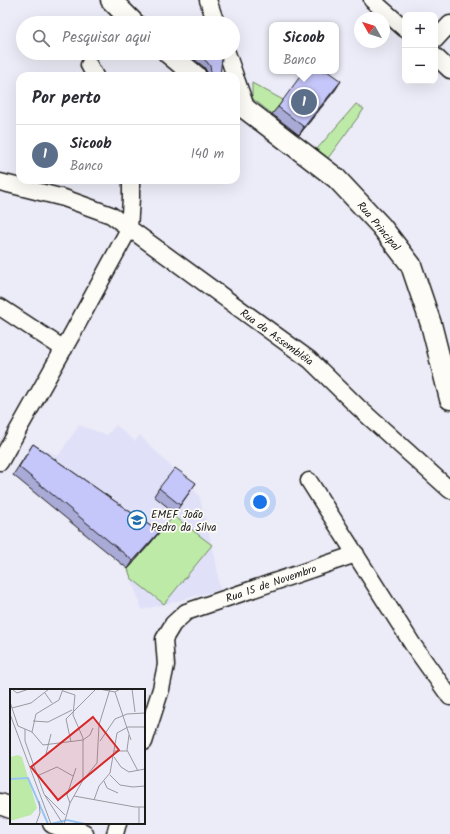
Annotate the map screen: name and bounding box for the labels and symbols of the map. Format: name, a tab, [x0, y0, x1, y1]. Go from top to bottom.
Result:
north arrow	[354, 12, 390, 48]
pin: 1	[291, 87, 317, 117]
street label: Rua Principal	[352, 198, 405, 256]
street label: Rua da Assembléia	[236, 305, 317, 371]
your location	[250, 492, 270, 512]
place label: EMEF João Pedro da Silva	[151, 506, 216, 537]
school or university icon: EMEF João Pedro da Silva	[126, 509, 148, 531]
street label: Rua 15 de Novembro	[223, 560, 319, 608]
inset map	[10, 689, 145, 824]

